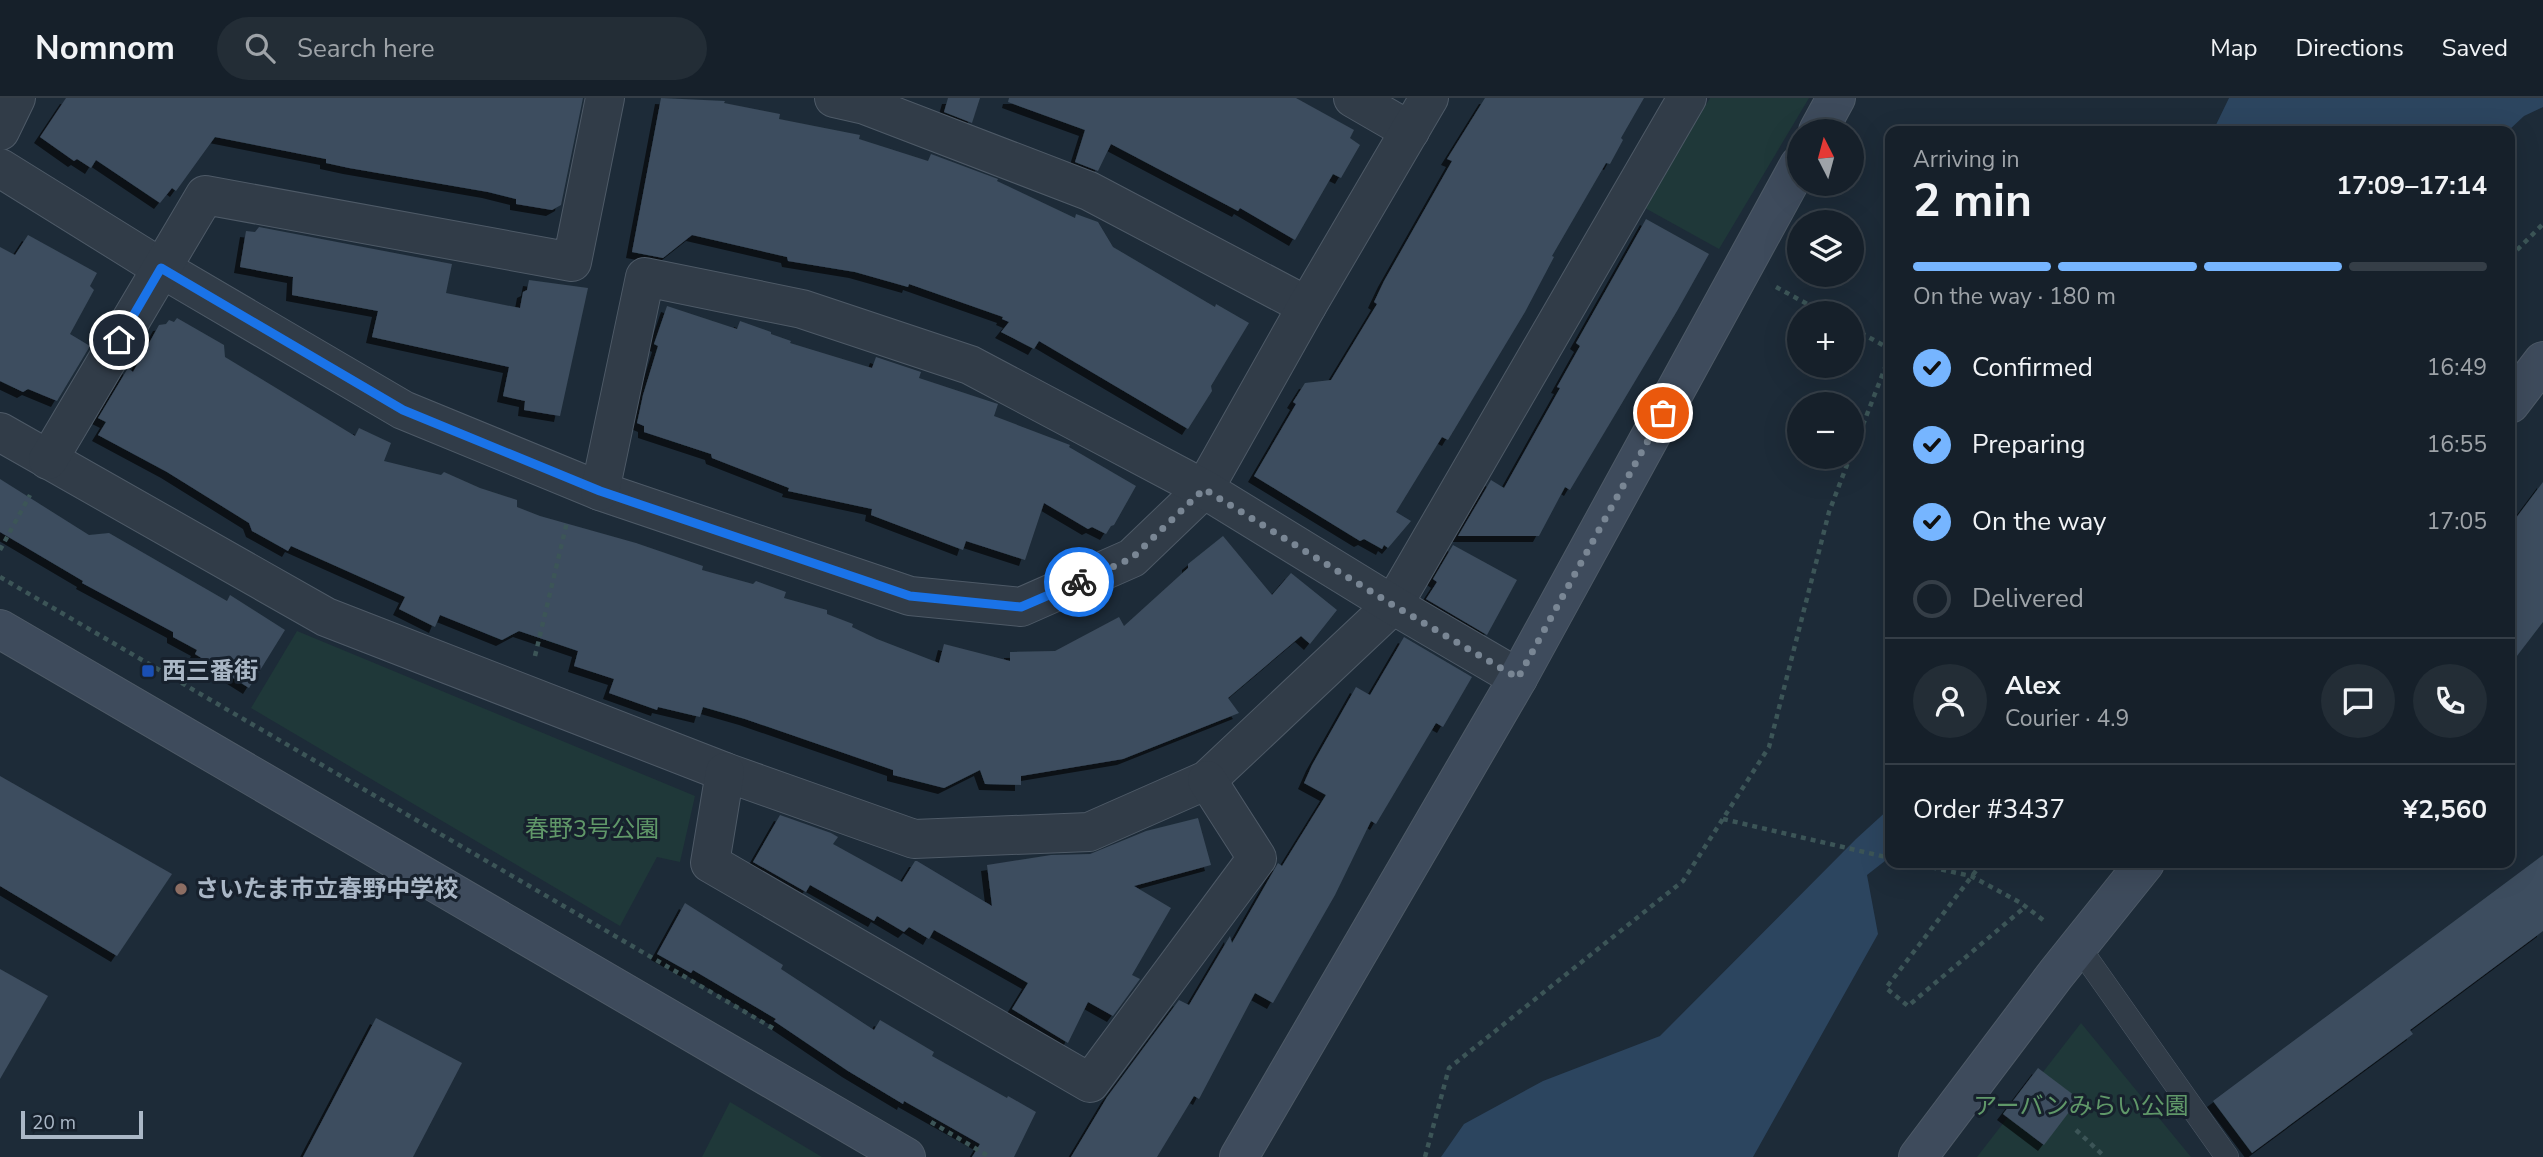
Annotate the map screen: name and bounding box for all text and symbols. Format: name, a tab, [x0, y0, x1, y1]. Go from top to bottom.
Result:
search box	[217, 17, 707, 80]
text: Nomnom	[35, 26, 175, 71]
icon: search	[241, 29, 279, 67]
text: Search here	[297, 31, 435, 66]
text: Map	[2210, 32, 2257, 64]
text: Directions	[2295, 32, 2404, 64]
text: Saved	[2442, 32, 2508, 64]
north arrow	[1787, 119, 1864, 196]
map controls	[1787, 119, 1864, 469]
text: Arriving in	[1913, 144, 2020, 175]
text: 17:09–17:14	[2336, 168, 2487, 203]
text: 2 min	[1913, 169, 2032, 232]
button: layers	[1787, 210, 1864, 287]
text: On the way · 180 m	[1913, 281, 2116, 312]
button: +	[1787, 301, 1864, 378]
pin	[89, 310, 149, 370]
icon: home	[100, 321, 138, 359]
icon: check	[1913, 349, 1951, 387]
text: Confirmed	[1972, 350, 2093, 385]
text: 16:49	[2427, 352, 2487, 383]
pin	[1633, 383, 1693, 443]
button: −	[1787, 392, 1864, 469]
icon: bag	[1644, 394, 1682, 432]
icon: check	[1913, 426, 1951, 464]
text: Preparing	[1972, 427, 2085, 462]
text: 16:55	[2427, 429, 2487, 460]
icon: check	[1913, 503, 1951, 541]
text: On the way	[1972, 504, 2106, 539]
text: 17:05	[2427, 506, 2487, 537]
courier	[1044, 547, 1114, 617]
icon: bike	[1060, 563, 1098, 601]
text: Delivered	[1972, 581, 2084, 616]
place label: 西三番街	[162, 655, 258, 687]
marker: 西三番街	[140, 663, 156, 679]
button: person	[1913, 664, 1987, 738]
button: chat	[2321, 664, 2395, 738]
button: phone	[2413, 664, 2487, 738]
text: Alex	[2005, 668, 2061, 703]
text: Courier · 4.9	[2005, 703, 2129, 734]
text: Order #3437	[1913, 792, 2065, 827]
text: ¥2,560	[2403, 792, 2487, 827]
park label: 春野3号公園	[525, 813, 659, 845]
place label: さいたま市立春野中学校	[195, 873, 458, 905]
marker: さいたま市立春野中学校	[173, 881, 189, 897]
park label: アーバンみらい公園	[1973, 1090, 2189, 1122]
scale bar	[21, 1108, 144, 1140]
text: 20 m	[32, 1110, 76, 1136]

